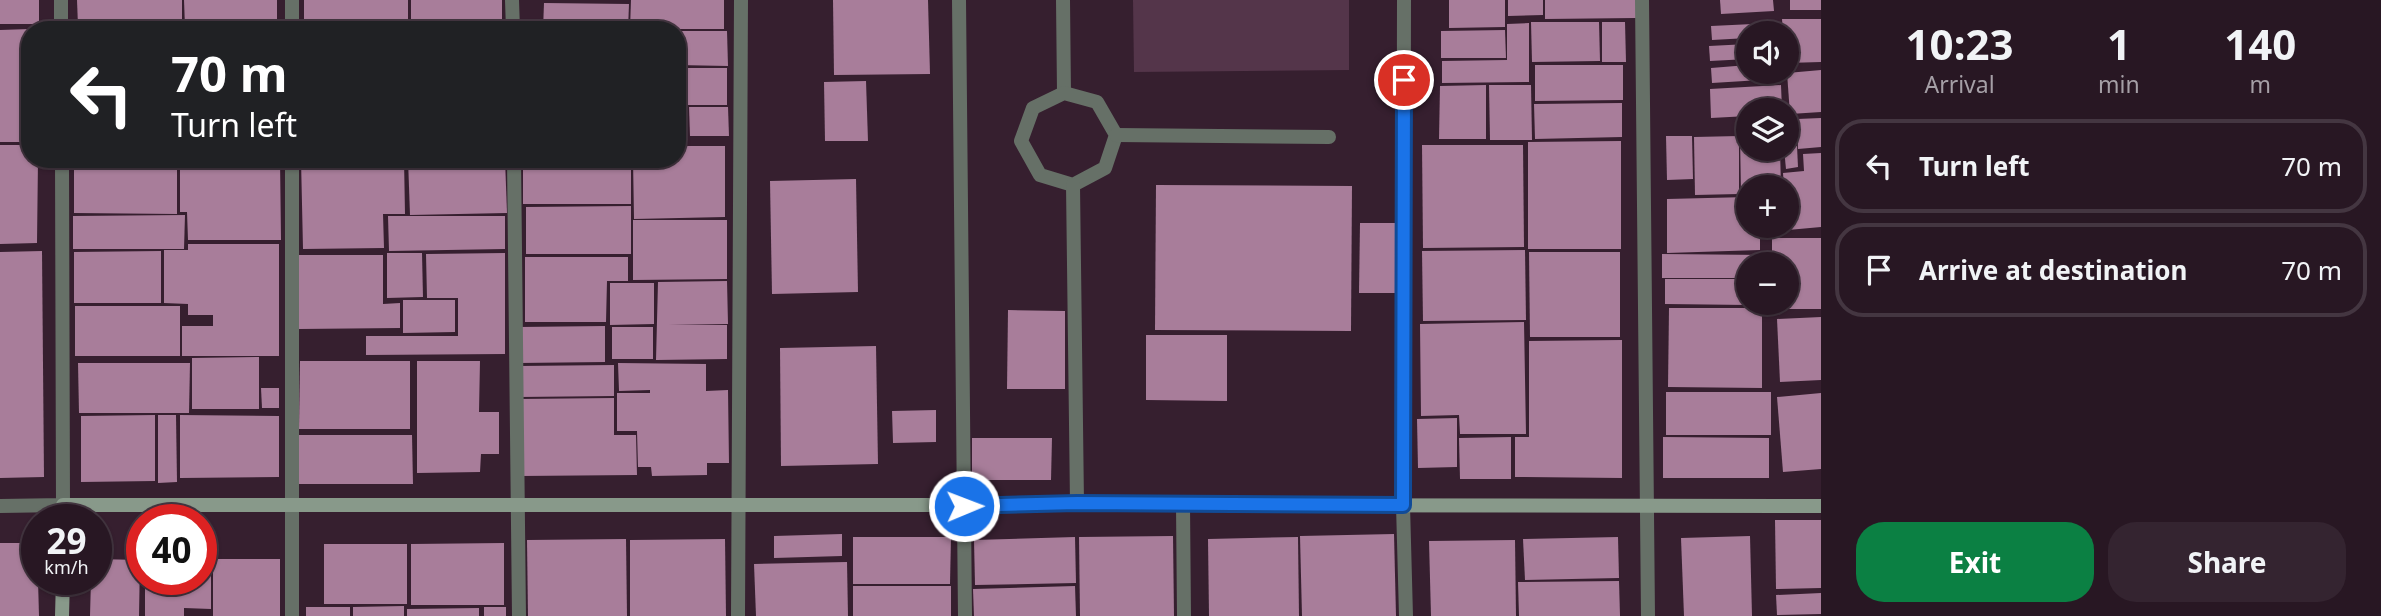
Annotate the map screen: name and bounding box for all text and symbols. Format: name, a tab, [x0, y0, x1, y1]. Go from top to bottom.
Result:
text: 10:23	[1906, 15, 2013, 72]
text: 1	[2107, 15, 2131, 72]
text: 140	[2224, 15, 2296, 72]
map controls	[1736, 21, 1799, 315]
button: sound	[1736, 21, 1799, 84]
text: 70 m	[171, 40, 288, 106]
icon: left	[56, 49, 147, 140]
pin	[1374, 50, 1434, 110]
icon: arrive	[1385, 61, 1423, 99]
text: Arrival	[1924, 68, 1995, 100]
text: min	[2098, 68, 2140, 100]
text: m	[2250, 68, 2271, 100]
button: layers	[1736, 98, 1799, 161]
text: Turn left	[171, 103, 297, 146]
icon: left	[1860, 147, 1898, 185]
text: Turn left	[1919, 148, 2030, 184]
text: 70 m	[2281, 148, 2342, 184]
button: +	[1736, 175, 1799, 238]
icon: arrive	[1860, 251, 1898, 289]
button: −	[1736, 252, 1799, 315]
text: Arrive at destination	[1919, 252, 2188, 288]
text: 70 m	[2281, 252, 2342, 288]
position arrow	[927, 469, 1001, 543]
speed limit sign: 40	[126, 504, 217, 595]
text: 29	[46, 517, 87, 564]
button: Exit	[1856, 522, 2094, 602]
button: Share	[2108, 522, 2346, 602]
text: km/h	[44, 555, 89, 579]

